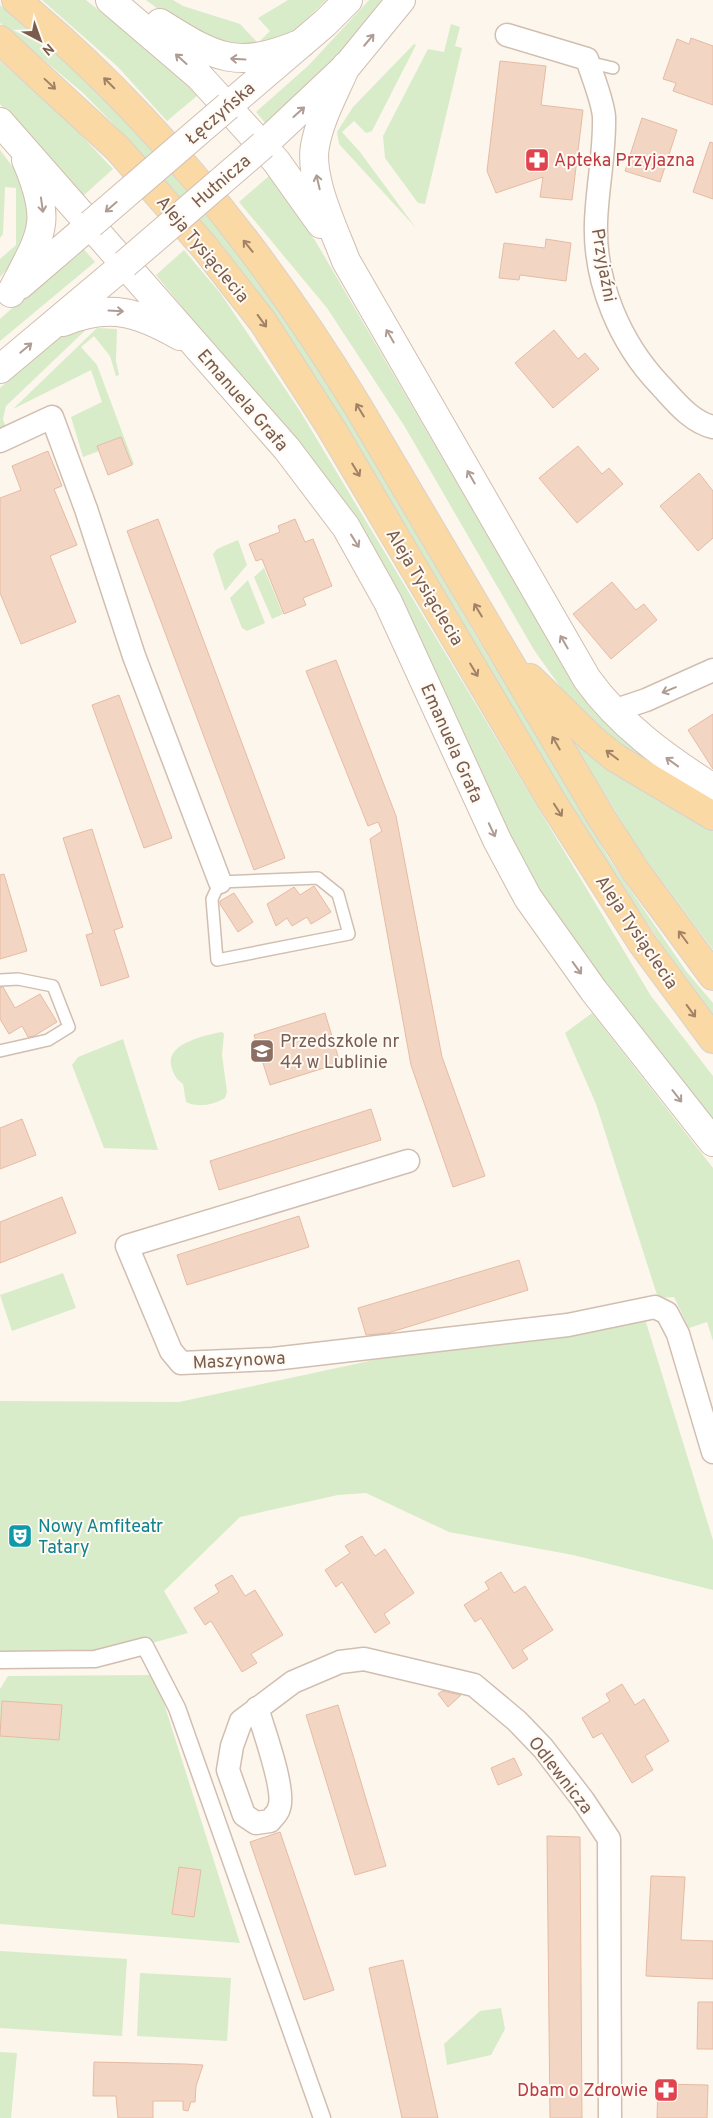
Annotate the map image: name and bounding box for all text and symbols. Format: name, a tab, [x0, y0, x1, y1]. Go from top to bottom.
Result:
north arrow	[15, 15, 65, 65]
one-way arrow	[363, 34, 374, 47]
text: N	[38, 39, 57, 58]
one-way arrow	[174, 53, 187, 65]
one-way arrow	[231, 54, 247, 63]
one-way arrow	[43, 78, 56, 90]
one-way arrow	[103, 78, 115, 90]
street label: Łęczyńska	[182, 78, 260, 151]
one-way arrow	[293, 106, 306, 118]
pharmacy icon: Apteka Przyjazna	[524, 147, 550, 173]
street label: Hutnicza	[188, 150, 256, 214]
place label: Apteka Przyjazna	[554, 150, 695, 173]
one-way arrow	[313, 174, 322, 190]
street label: Aleja Tysiąclecia	[150, 192, 253, 308]
one-way arrow	[37, 197, 47, 213]
one-way arrow	[105, 201, 118, 212]
street label: Przyjaźni	[585, 227, 620, 304]
one-way arrow	[243, 240, 254, 253]
one-way arrow	[107, 307, 123, 316]
one-way arrow	[256, 314, 267, 327]
one-way arrow	[384, 330, 394, 344]
one-way arrow	[19, 342, 32, 353]
street label: Emanuela Grafa	[191, 345, 293, 457]
one-way arrow	[354, 403, 364, 417]
one-way arrow	[352, 463, 362, 477]
one-way arrow	[465, 471, 475, 485]
street label: Aleja Tysiąclecia	[380, 525, 468, 651]
one-way arrow	[350, 533, 360, 547]
one-way arrow	[473, 603, 483, 617]
one-way arrow	[559, 636, 569, 650]
one-way arrow	[470, 663, 480, 677]
street label: Emanuela Grafa	[414, 681, 487, 807]
one-way arrow	[662, 686, 677, 696]
one-way arrow	[550, 736, 560, 750]
one-way arrow	[606, 749, 619, 760]
one-way arrow	[665, 757, 679, 767]
one-way arrow	[553, 803, 563, 817]
one-way arrow	[487, 822, 497, 837]
street label: Aleja Tysiąclecia	[589, 871, 682, 994]
one-way arrow	[678, 931, 689, 944]
one-way arrow	[572, 961, 582, 975]
one-way arrow	[686, 1004, 697, 1017]
place label: Przedszkole nr 44 w Lublinie	[280, 1031, 400, 1075]
school or university icon: Przedszkole nr 44 w Lublinie	[249, 1038, 275, 1064]
one-way arrow	[671, 1089, 682, 1102]
street label: Maszynowa	[192, 1348, 286, 1375]
place label: Nowy Amfiteatr Tatary	[38, 1516, 163, 1560]
theatre icon: Nowy Amfiteatr Tatary	[7, 1523, 33, 1549]
street label: Odlewnicza	[522, 1732, 597, 1819]
pharmacy icon: Dbam o Zdrowie	[653, 2077, 679, 2103]
place label: Dbam o Zdrowie	[517, 2080, 648, 2103]

